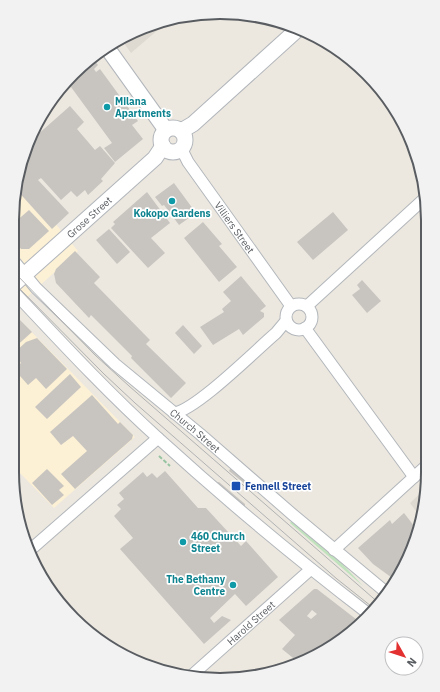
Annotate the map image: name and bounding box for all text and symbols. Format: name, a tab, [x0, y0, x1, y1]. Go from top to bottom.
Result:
place label: Milana Apartments	[115, 95, 171, 120]
marker: Milana Apartments	[102, 102, 112, 112]
street label: Grose Street	[64, 193, 115, 241]
marker: Kokopo Gardens	[167, 196, 177, 206]
street label: Villiers Street	[211, 199, 257, 256]
place label: Kokopo Gardens	[133, 207, 211, 220]
street label: Church Street	[167, 406, 223, 456]
marker: Fennell Street	[230, 480, 242, 492]
place label: Fennell Street	[245, 480, 311, 493]
place label: 460 Church Street	[191, 530, 245, 555]
marker: 460 Church Street	[178, 537, 188, 547]
place label: The Bethany Centre	[166, 573, 226, 598]
marker: The Bethany Centre	[228, 580, 238, 590]
street label: Harold Street	[224, 598, 278, 648]
north arrow	[384, 636, 424, 676]
text: N	[404, 655, 420, 670]

